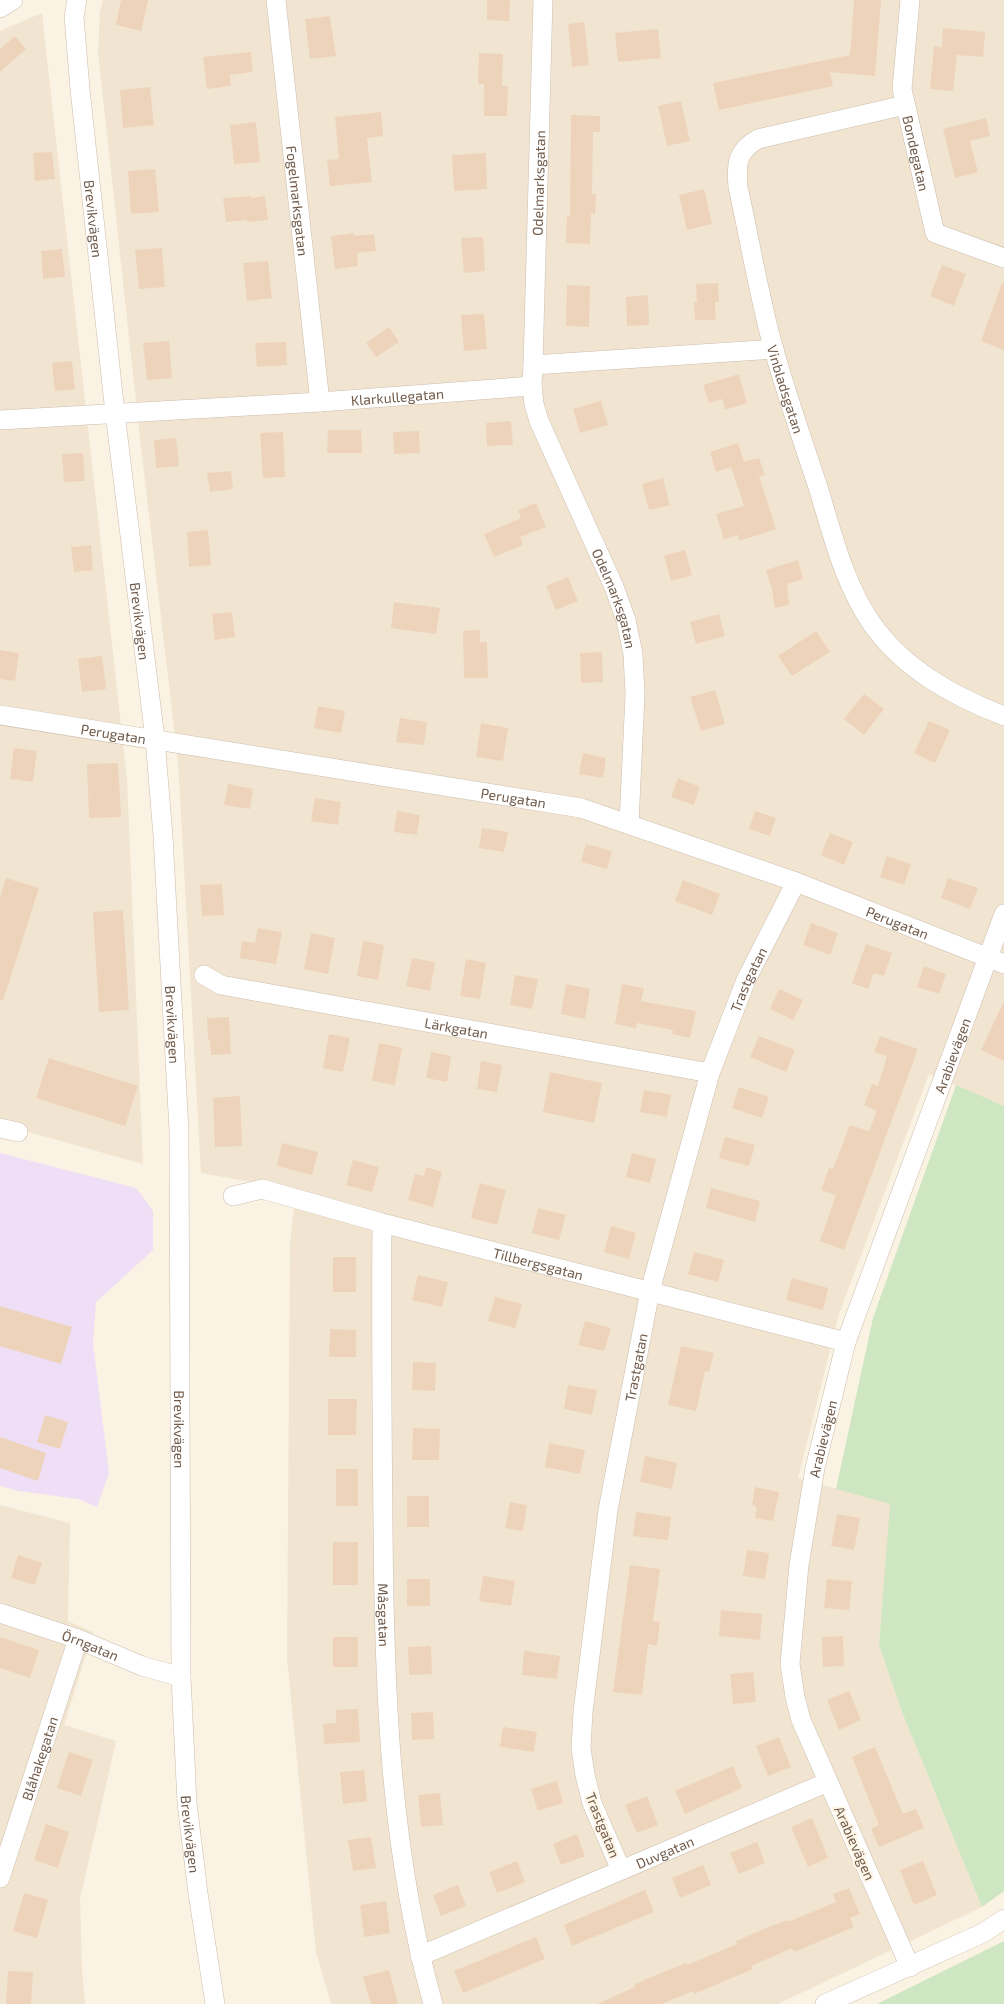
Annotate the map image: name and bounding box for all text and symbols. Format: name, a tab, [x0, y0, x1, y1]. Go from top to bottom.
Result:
street label: Bondegatan	[900, 114, 934, 192]
street label: Odelmarksgatan	[528, 130, 548, 236]
street label: Fogelmarksgatan	[283, 145, 312, 257]
street label: Brevikvägen	[81, 179, 107, 258]
street label: Vinbladsgatan	[764, 343, 808, 436]
street label: Klarkullegatan	[350, 384, 444, 408]
street label: Odelmarksgatan	[589, 545, 640, 650]
street label: Brevikvägen	[127, 581, 154, 661]
street label: Perugatan	[80, 720, 147, 747]
street label: Perugatan	[480, 784, 547, 811]
street label: Perugatan	[864, 902, 931, 942]
street label: Trastgatan	[726, 944, 770, 1014]
street label: Brevikvägen	[163, 985, 184, 1064]
street label: Lärkgatan	[423, 1013, 490, 1041]
street label: Arabievägen	[930, 1015, 973, 1096]
street label: Tillbergsgatan	[491, 1243, 585, 1283]
street label: Trastgatan	[620, 1332, 650, 1403]
street label: Brevikvägen	[171, 1390, 189, 1468]
street label: Arabievägen	[805, 1398, 840, 1479]
street label: Måsgatan	[375, 1583, 394, 1647]
street label: Örngatan	[60, 1626, 122, 1664]
street label: Blåhakegatan	[17, 1714, 61, 1802]
street label: Trastgatan	[582, 1790, 624, 1860]
street label: Brevikvägen	[178, 1795, 204, 1874]
street label: Arabievägen	[831, 1803, 879, 1883]
street label: Duvgatan	[633, 1832, 696, 1871]

